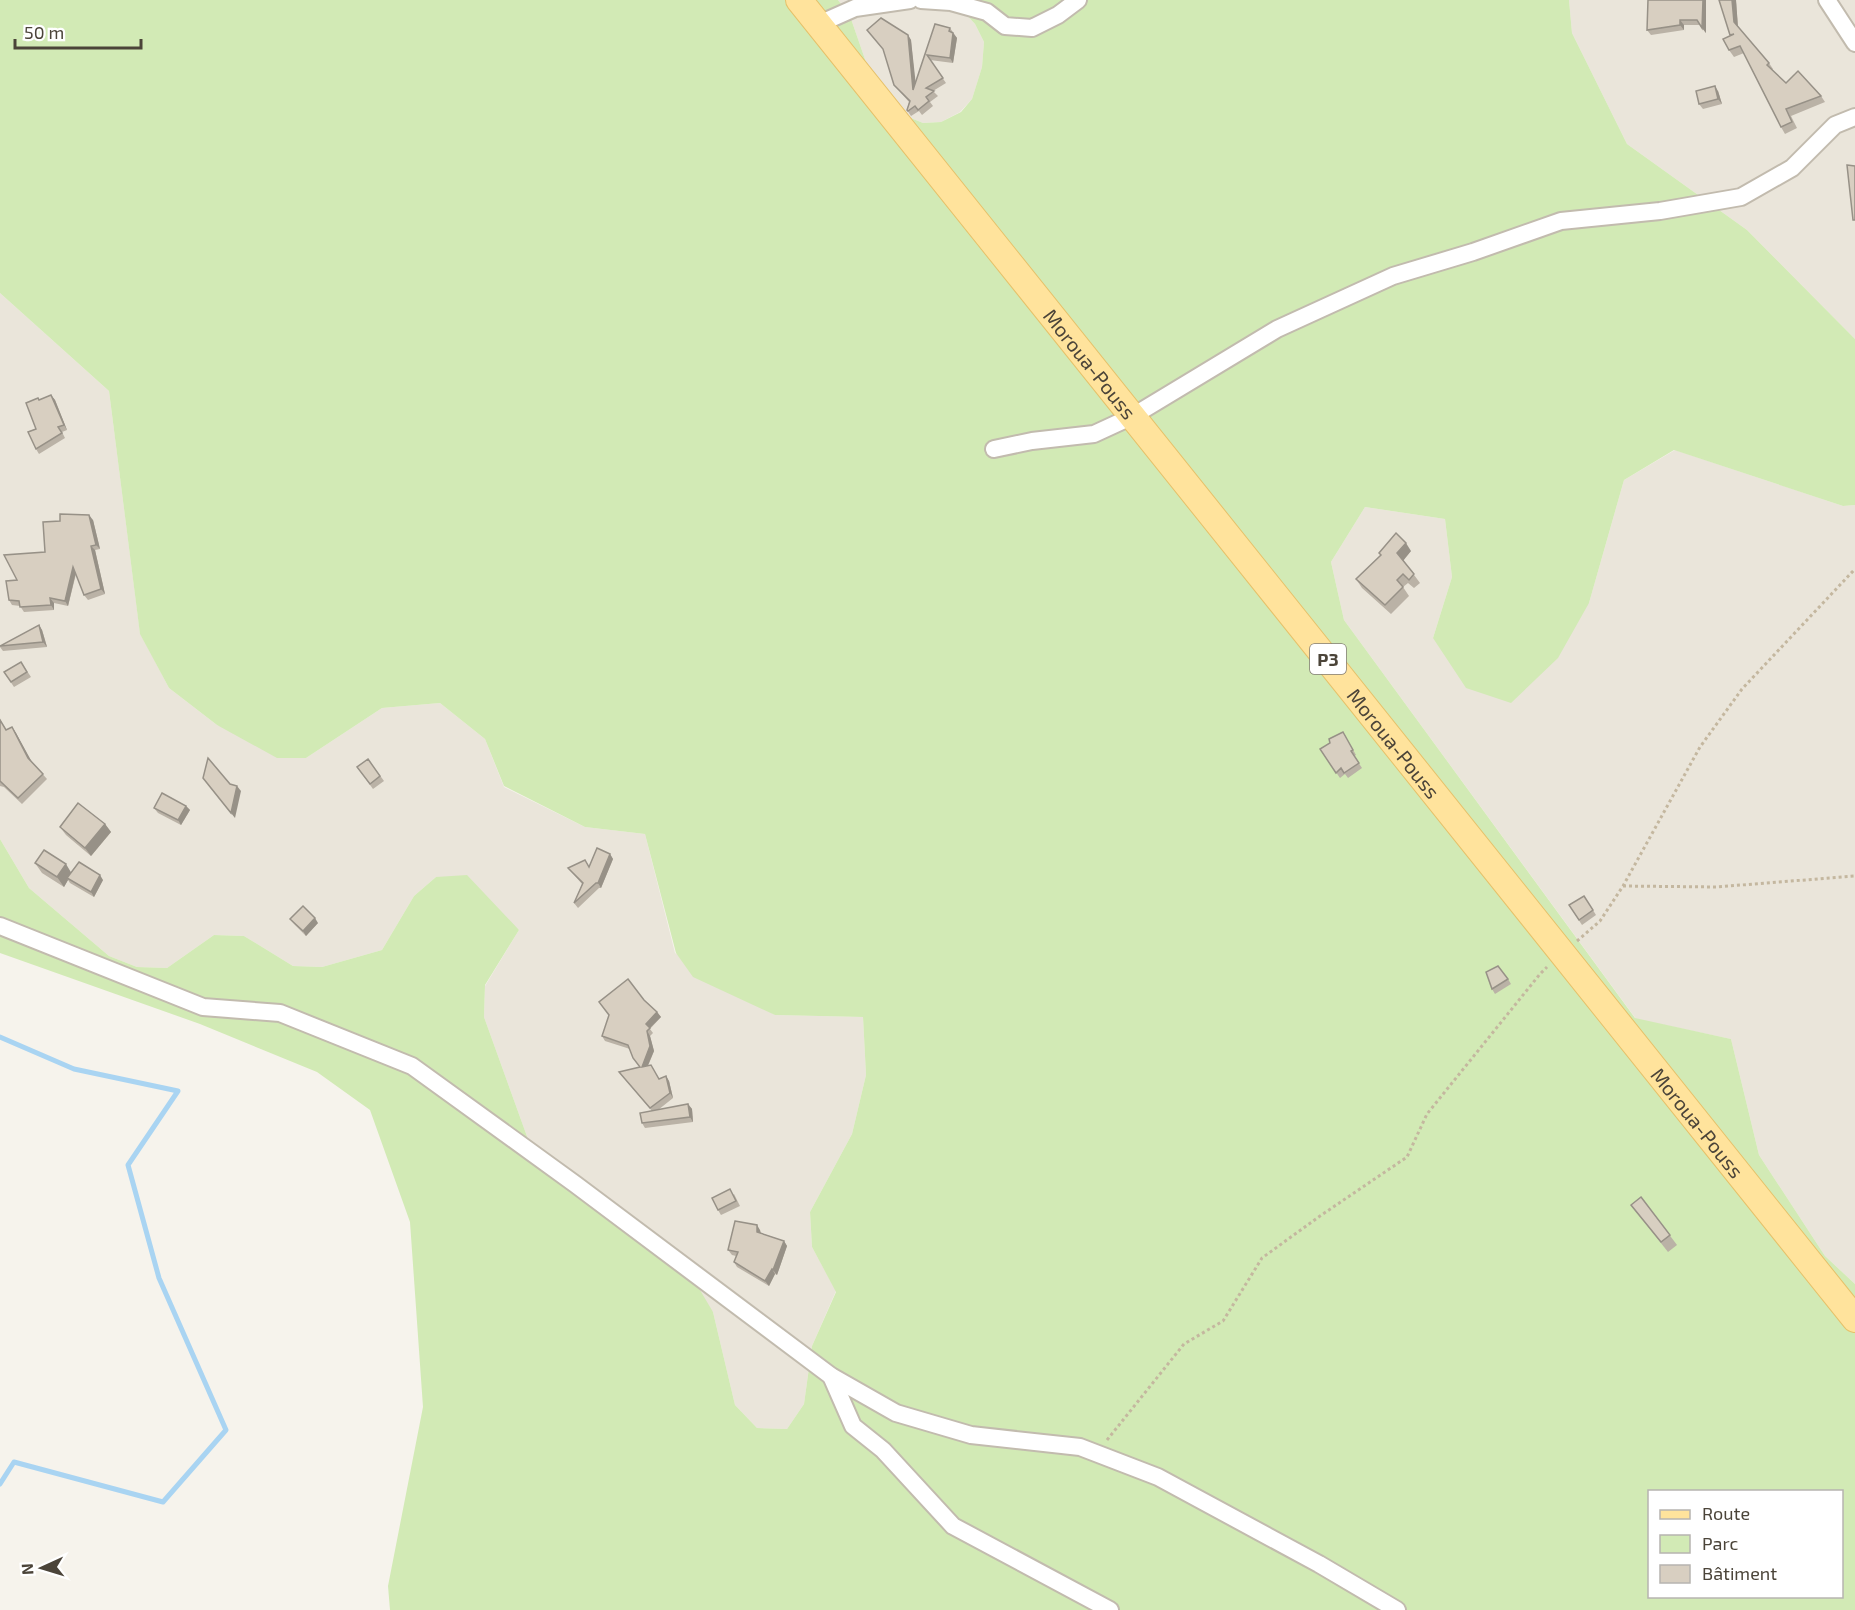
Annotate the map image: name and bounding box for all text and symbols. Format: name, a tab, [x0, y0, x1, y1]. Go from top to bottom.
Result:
scale bar	[15, 12, 141, 50]
text: 50 m	[24, 21, 64, 43]
street label: Moroua-Pouss	[1039, 304, 1142, 424]
road number: P3	[1310, 644, 1346, 674]
street label: Moroua-Pouss	[1343, 683, 1445, 803]
street label: Moroua-Pouss	[1646, 1063, 1749, 1182]
legend	[1648, 1490, 1843, 1598]
text: Route	[1702, 1502, 1750, 1524]
text: Parc	[1702, 1532, 1738, 1554]
north arrow	[12, 1538, 72, 1598]
text: Bâtiment	[1702, 1562, 1777, 1584]
text: N	[17, 1563, 36, 1576]

